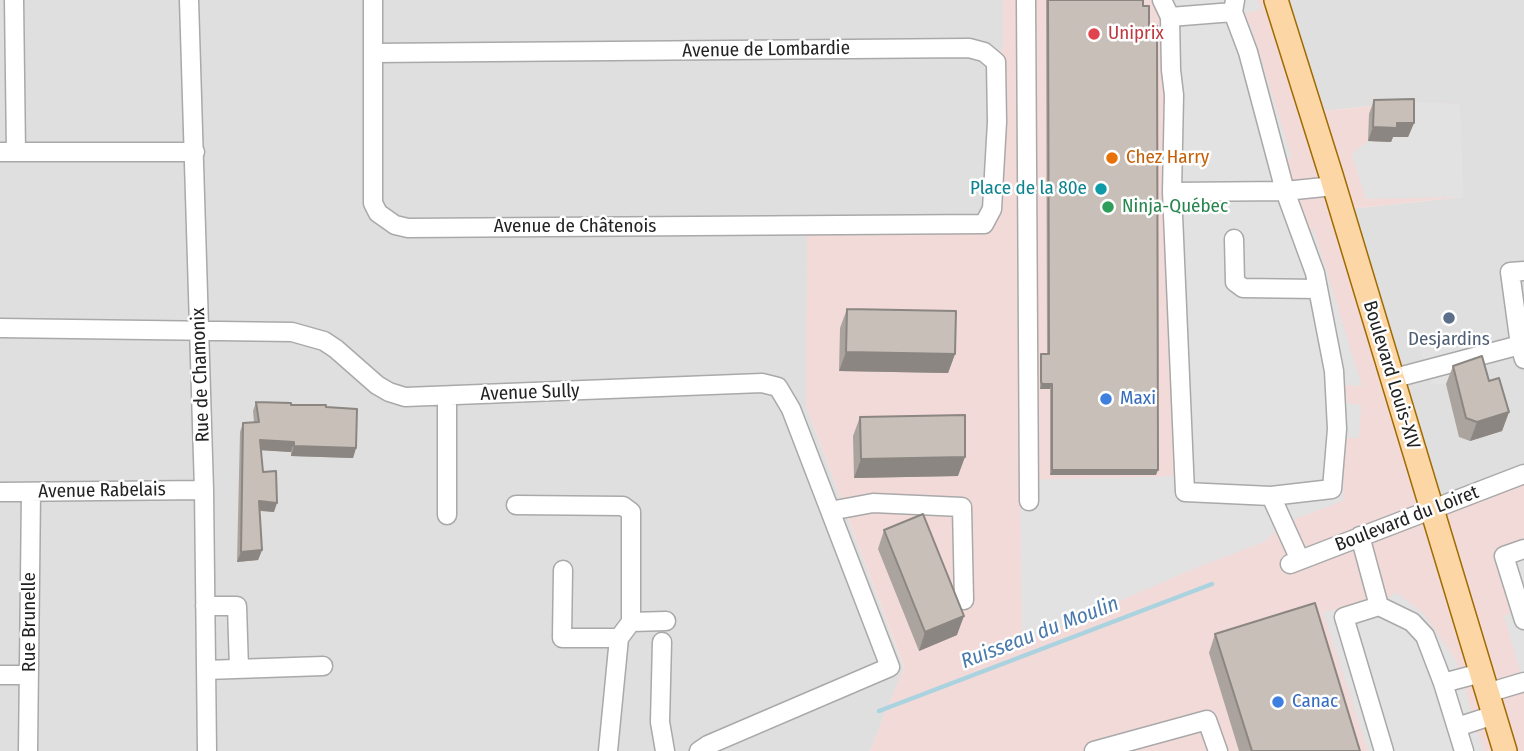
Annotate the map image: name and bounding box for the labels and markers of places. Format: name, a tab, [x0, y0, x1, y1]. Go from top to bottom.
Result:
place label: Uniprix	[1108, 23, 1164, 45]
marker: Uniprix	[1086, 26, 1102, 42]
place label: Chez Harry	[1126, 147, 1209, 169]
marker: Chez Harry	[1104, 150, 1120, 166]
place label: Place de la 80e	[970, 178, 1087, 200]
marker: Place de la 80e	[1093, 181, 1109, 197]
place label: Ninja-Québec	[1122, 196, 1228, 218]
marker: Ninja-Québec	[1100, 199, 1116, 215]
marker: Desjardins	[1441, 310, 1457, 326]
place label: Desjardins	[1408, 329, 1490, 351]
place label: Maxi	[1120, 388, 1156, 410]
marker: Maxi	[1098, 391, 1114, 407]
place label: Canac	[1292, 691, 1338, 713]
marker: Canac	[1270, 694, 1286, 710]

